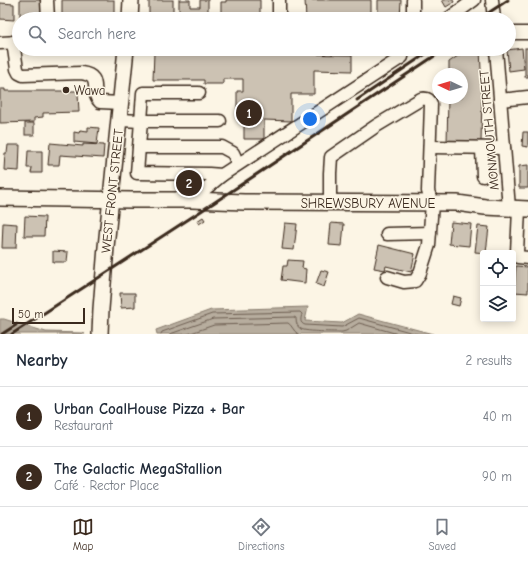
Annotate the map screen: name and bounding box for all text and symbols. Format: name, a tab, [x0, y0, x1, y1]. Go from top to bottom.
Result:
search box	[12, 12, 516, 56]
icon: search	[26, 23, 48, 45]
text: Search here	[58, 25, 136, 43]
north arrow	[432, 68, 468, 104]
street label: MONMOUTH STREET	[476, 69, 502, 191]
place label: Wawa	[74, 83, 105, 98]
marker: Wawa	[61, 85, 71, 95]
pin: 1	[236, 98, 262, 128]
your location	[300, 109, 320, 129]
street label: WEST FRONT STREET	[98, 128, 126, 254]
pin: 2	[176, 168, 202, 198]
street label: SHREWSBURY AVENUE	[301, 196, 435, 211]
map controls	[480, 250, 516, 322]
button: locate	[480, 250, 516, 286]
button: layers	[480, 286, 516, 322]
scale bar	[12, 306, 85, 325]
text: 50 m	[18, 308, 43, 321]
text: Nearby	[16, 351, 67, 370]
text: 2 results	[465, 353, 512, 368]
text: Urban CoalHouse Pizza + Bar	[54, 400, 245, 418]
text: 1	[26, 409, 32, 424]
text: 40 m	[483, 409, 512, 424]
text: Restaurant	[54, 418, 113, 433]
text: The Galactic MegaStallion	[54, 460, 222, 478]
text: 2	[26, 469, 32, 484]
text: 90 m	[482, 469, 512, 484]
text: Café · Rector Place	[54, 478, 159, 493]
tab: Map	[72, 516, 94, 553]
tab: Directions	[238, 516, 285, 553]
tab: Saved	[429, 516, 456, 553]

